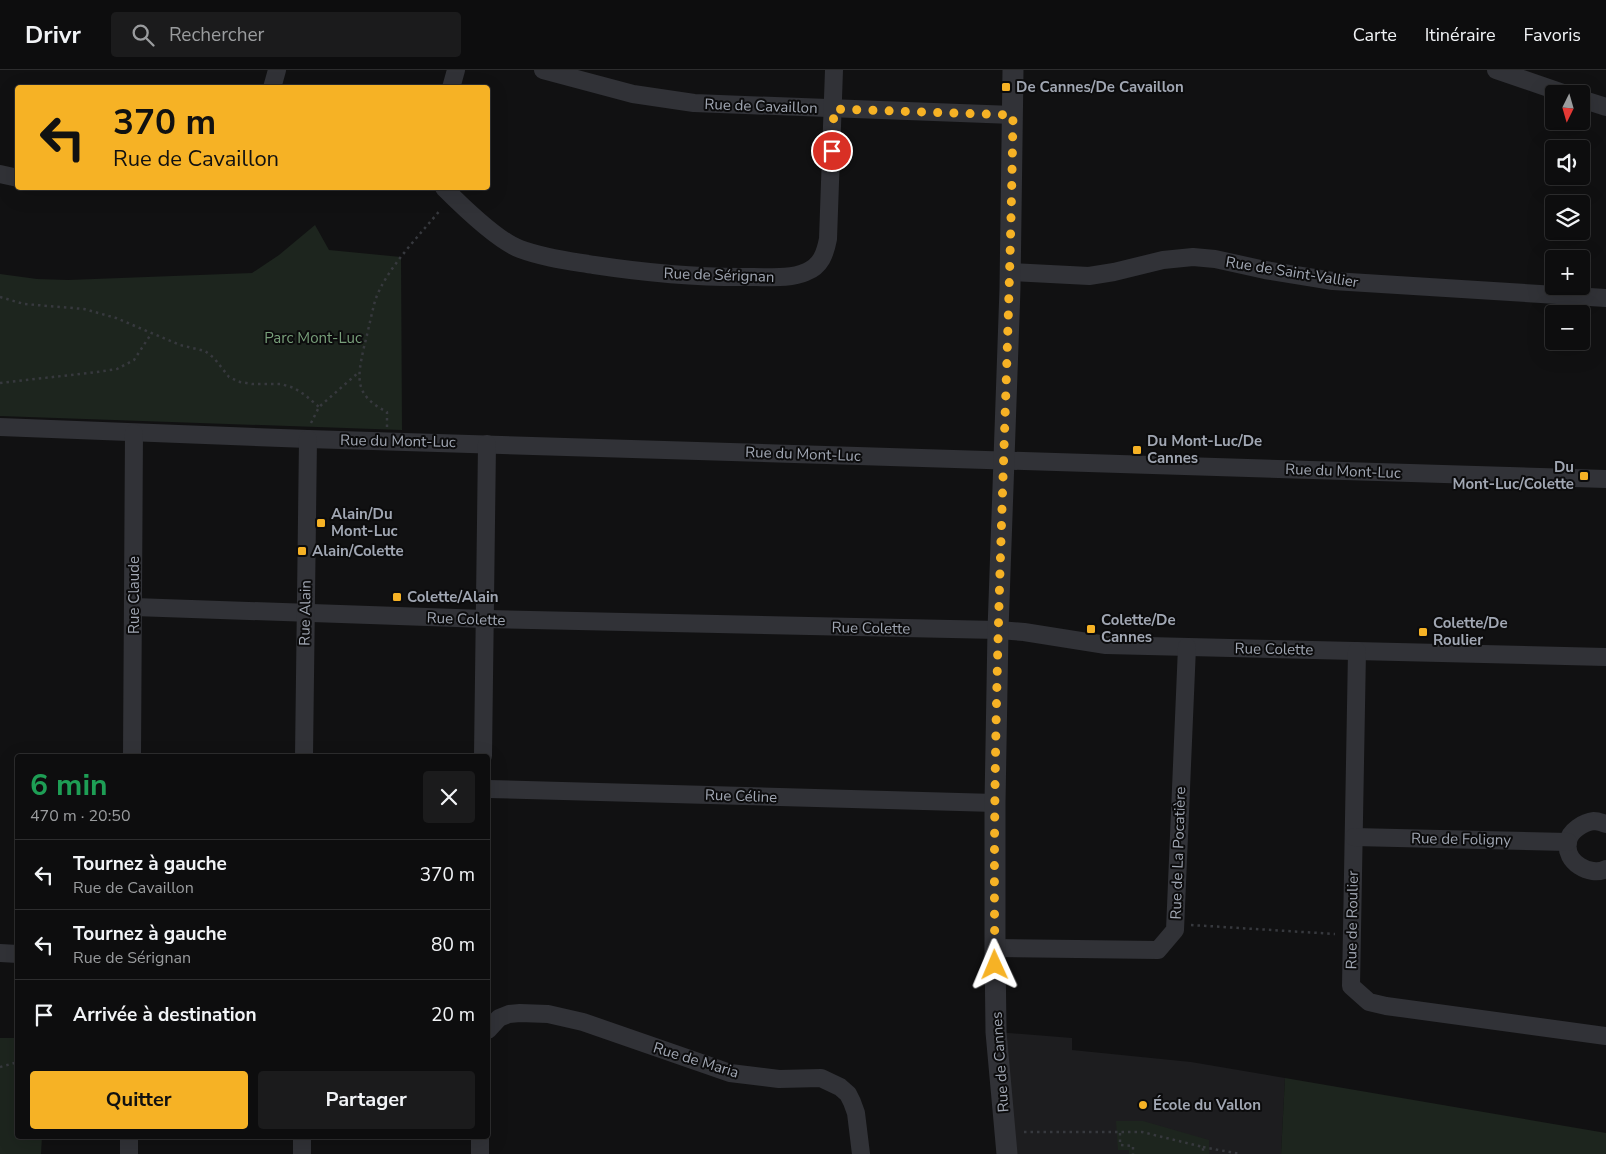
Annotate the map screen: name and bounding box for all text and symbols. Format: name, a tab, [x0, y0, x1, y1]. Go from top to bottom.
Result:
search box	[111, 12, 461, 57]
text: Drivr	[25, 19, 81, 51]
icon: search	[129, 21, 157, 49]
text: Rechercher	[169, 22, 264, 48]
text: Carte	[1353, 23, 1397, 47]
text: Itinéraire	[1425, 23, 1496, 47]
text: Favoris	[1524, 23, 1581, 47]
place label: De Cannes/De Cavaillon	[1016, 77, 1184, 97]
marker: De Cannes/De Cavaillon	[1000, 81, 1012, 93]
north arrow	[1545, 85, 1590, 130]
map controls	[1545, 85, 1590, 350]
street label: Rue de Cavaillon	[704, 94, 818, 118]
text: 370 m	[113, 99, 216, 146]
icon: left	[30, 105, 95, 170]
pin	[811, 130, 853, 172]
icon: arrive	[818, 137, 846, 165]
button: sound	[1545, 140, 1590, 185]
text: Rue de Cavaillon	[113, 144, 279, 174]
button: layers	[1545, 195, 1590, 240]
button: +	[1545, 250, 1590, 295]
street label: Rue de Saint-Vallier	[1224, 252, 1360, 292]
street label: Rue de Sérignan	[663, 263, 775, 287]
button: −	[1545, 305, 1590, 350]
park label: Parc Mont-Luc	[264, 328, 362, 348]
street label: Rue du Mont-Luc	[340, 430, 456, 452]
place label: Du Mont-Luc/De Cannes	[1147, 431, 1262, 468]
street label: Rue du Mont-Luc	[745, 442, 861, 466]
marker: Du Mont-Luc/De Cannes	[1131, 444, 1143, 456]
place label: Du Mont-Luc/Colette	[1452, 457, 1574, 494]
street label: Rue du Mont-Luc	[1285, 459, 1401, 483]
marker: Du Mont-Luc/Colette	[1578, 470, 1590, 482]
place label: Alain/Du Mont-Luc	[331, 504, 398, 541]
marker: Alain/Du Mont-Luc	[315, 517, 327, 529]
place label: Alain/Colette	[312, 541, 404, 561]
marker: Alain/Colette	[296, 545, 308, 557]
street label: Rue Claude	[124, 556, 144, 634]
street label: Rue Alain	[294, 580, 316, 646]
place label: Colette/Alain	[407, 587, 499, 607]
marker: Colette/Alain	[391, 591, 403, 603]
street label: Rue Colette	[426, 608, 506, 630]
place label: Colette/De Cannes	[1101, 610, 1176, 647]
place label: Colette/De Roulier	[1433, 613, 1508, 650]
street label: Rue Colette	[831, 617, 911, 639]
marker: Colette/De Cannes	[1085, 623, 1097, 635]
marker: Colette/De Roulier	[1417, 626, 1429, 638]
street label: Rue Colette	[1234, 638, 1314, 660]
text: 6 min	[30, 765, 108, 806]
button: close	[423, 771, 475, 823]
street label: Rue Céline	[705, 785, 777, 807]
street label: Rue de La Pocatière	[1166, 786, 1190, 920]
text: 470 m · 20:50	[30, 805, 131, 827]
street label: Rue de Foligny	[1411, 828, 1511, 850]
text: Tournez à gauche	[73, 851, 227, 877]
icon: left	[30, 861, 58, 889]
text: 370 m	[420, 862, 475, 888]
street label: Rue de Roulier	[1341, 870, 1363, 970]
text: Rue de Cavaillon	[73, 877, 194, 899]
text: Tournez à gauche	[73, 921, 227, 947]
icon: left	[30, 931, 58, 959]
text: 80 m	[431, 932, 475, 958]
position arrow	[968, 938, 1020, 990]
text: Rue de Sérignan	[73, 947, 191, 969]
icon: arrive	[30, 1001, 58, 1029]
text: Arrivée à destination	[73, 1002, 257, 1028]
text: 20 m	[431, 1002, 475, 1028]
street label: Rue de Cannes	[987, 1011, 1013, 1113]
street label: Rue de Maria	[651, 1038, 741, 1082]
button: Quitter	[30, 1071, 248, 1129]
button: Partager	[258, 1071, 475, 1129]
place label: École du Vallon	[1153, 1095, 1261, 1115]
marker: École du Vallon	[1137, 1099, 1149, 1111]

